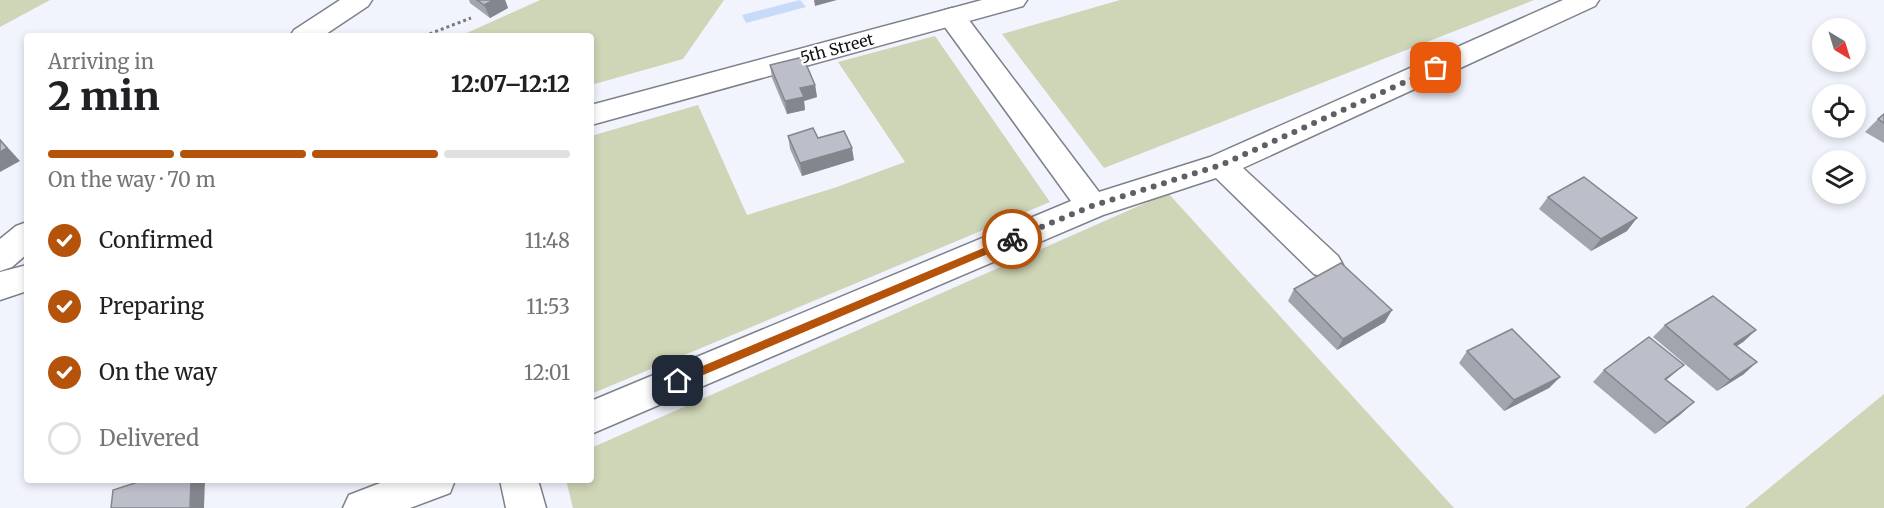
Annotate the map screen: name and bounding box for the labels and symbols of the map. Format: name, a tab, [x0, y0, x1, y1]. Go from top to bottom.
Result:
north arrow	[1812, 18, 1866, 72]
street label: 5th Street	[798, 28, 877, 67]
pin	[1410, 42, 1461, 93]
courier	[982, 209, 1042, 269]
pin	[652, 355, 703, 406]

